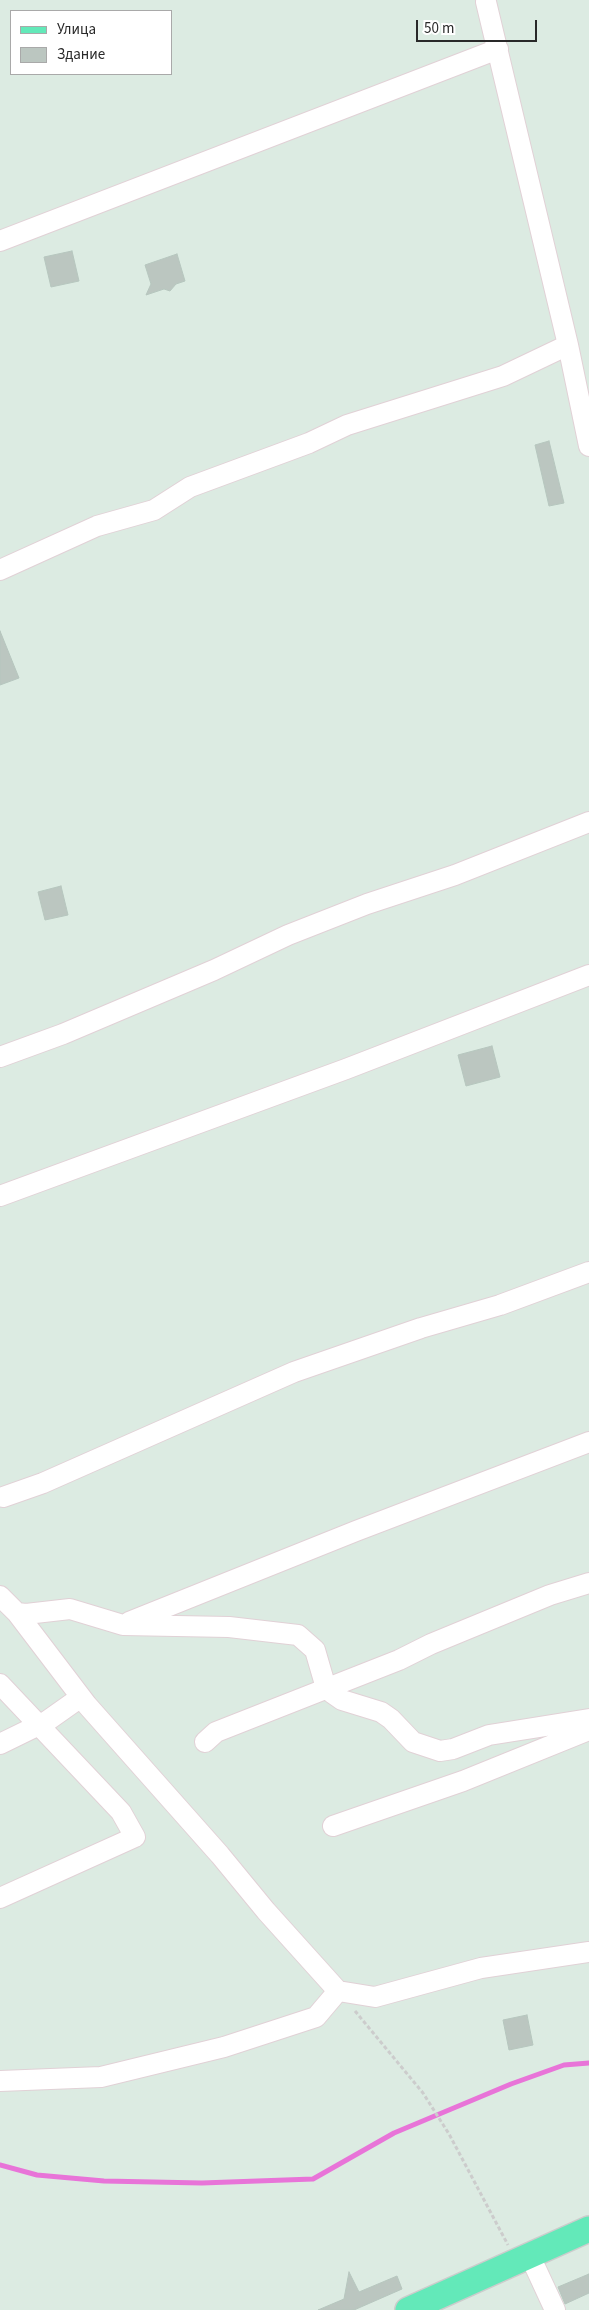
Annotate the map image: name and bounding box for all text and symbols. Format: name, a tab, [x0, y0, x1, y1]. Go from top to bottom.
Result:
legend	[10, 10, 172, 75]
scale bar	[419, 10, 540, 42]
text: 50 m	[424, 18, 454, 39]
text: Улица	[57, 19, 96, 40]
text: Здание	[57, 44, 105, 65]

